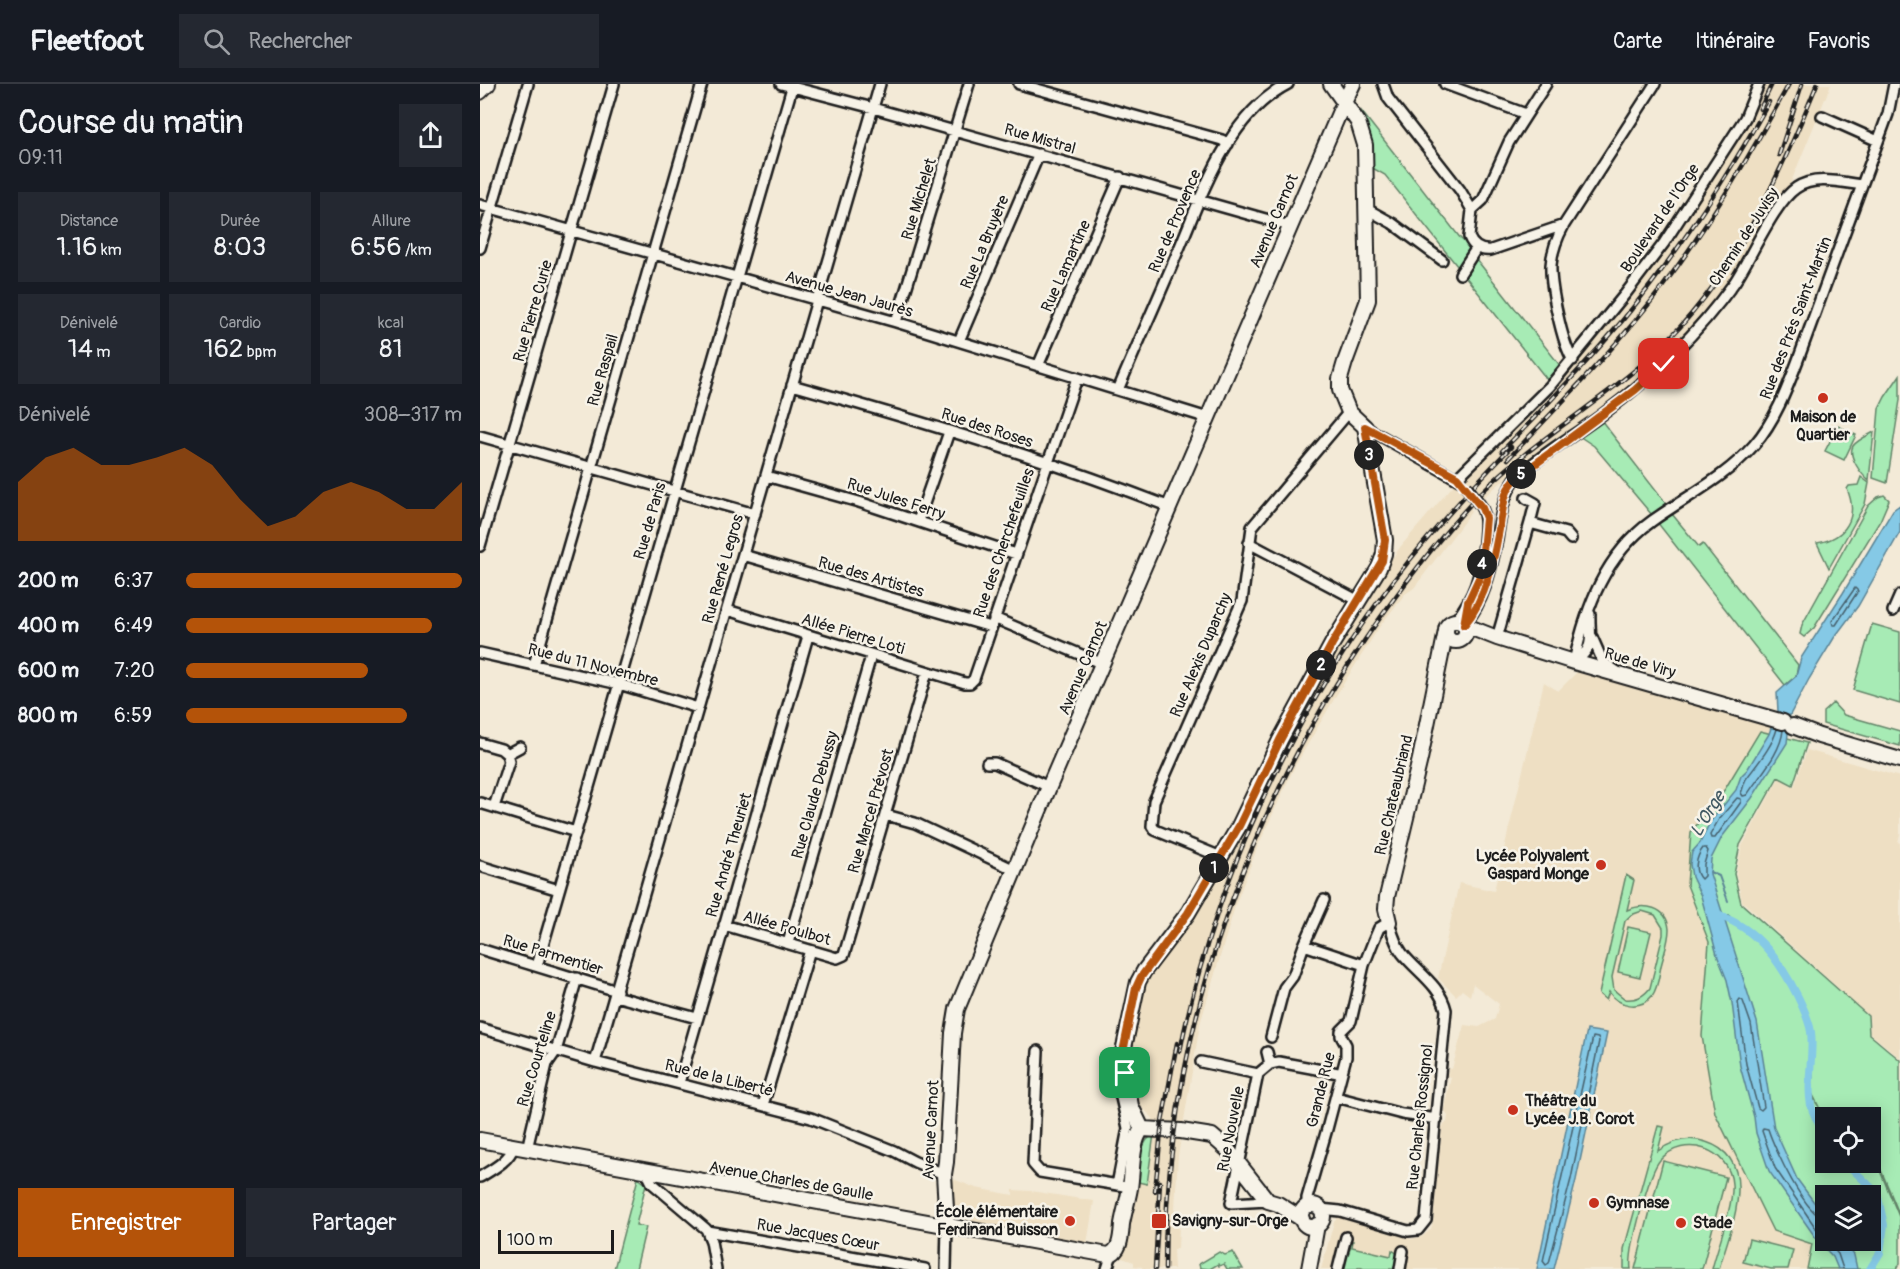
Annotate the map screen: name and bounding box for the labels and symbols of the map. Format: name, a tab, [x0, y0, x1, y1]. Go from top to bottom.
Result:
street label: Rue Mistral	[1002, 119, 1078, 159]
street label: Rue Michelet	[897, 155, 941, 242]
street label: Boulevard de l'Orge	[1616, 160, 1704, 276]
street label: Rue de Provence	[1144, 166, 1206, 276]
street label: Avenue Carnot	[1245, 171, 1303, 271]
street label: Chemin de Juvisy	[1705, 184, 1783, 290]
street label: Rue La Bruyère	[956, 192, 1014, 292]
street label: Rue Lamartine	[1037, 217, 1095, 315]
street label: Rue des Prés Saint-Martin	[1756, 234, 1836, 402]
street label: Rue Pierre Curie	[509, 258, 557, 364]
street label: Avenue Jean Jaurès	[783, 266, 915, 322]
street label: Rue Raspail	[583, 332, 623, 408]
pin	[1638, 338, 1689, 389]
marker: Maison de Quartier	[1816, 391, 1830, 405]
street label: Rue des Roses	[939, 404, 1035, 452]
place label: Maison de Quartier	[1790, 407, 1857, 445]
pin: 3	[1354, 440, 1384, 470]
pin: 5	[1506, 459, 1536, 489]
street label: Rue des Cherchefeuilles	[969, 466, 1039, 620]
street label: Rue Jules Ferry	[844, 474, 948, 524]
street label: Rue de Paris	[629, 480, 671, 562]
street label: Rue René Legros	[698, 512, 748, 626]
pin: 4	[1467, 549, 1497, 579]
street label: Rue des Artistes	[816, 552, 926, 602]
street label: Rue Alexis Duparchy	[1166, 590, 1236, 720]
street label: Allée Pierre Loti	[799, 609, 907, 659]
street label: Avenue Carnot	[1054, 618, 1112, 718]
street label: Rue du 11 Novembre	[526, 639, 660, 691]
street label: Rue de Viry	[1602, 643, 1678, 683]
pin: 2	[1306, 650, 1336, 680]
street label: Rue Claude Debussy	[787, 729, 843, 861]
street label: Rue Chateaubriand	[1370, 733, 1418, 857]
street label: Rue Marcel Prévost	[844, 746, 899, 876]
water label: L'Orge	[1685, 785, 1732, 841]
street label: Rue André Theuriet	[702, 790, 757, 920]
place label: Lycée Polyvalent Gaspard Monge	[1476, 846, 1590, 884]
pin: 1	[1199, 853, 1229, 883]
marker: Lycée Polyvalent Gaspard Monge	[1594, 858, 1608, 872]
street label: Allée Poulbot	[741, 906, 834, 950]
street label: Rue Parmentier	[501, 930, 606, 980]
street label: Rue Courteline	[513, 1009, 561, 1109]
street label: Rue Charles Rossignol	[1402, 1043, 1438, 1191]
pin	[1099, 1047, 1150, 1098]
street label: Grande Rue	[1302, 1050, 1340, 1130]
street label: Rue de la Liberté	[663, 1055, 775, 1101]
street label: Avenue Carnot	[918, 1079, 944, 1181]
street label: Rue Nouvelle	[1213, 1084, 1249, 1173]
place label: Théâtre du Lycée J.B. Corot	[1524, 1091, 1635, 1129]
marker: Théâtre du Lycée J.B. Corot	[1506, 1103, 1520, 1117]
street label: Avenue Charles de Gaulle	[707, 1157, 875, 1205]
place label: Gymnase	[1606, 1193, 1670, 1213]
marker: Gymnase	[1587, 1196, 1601, 1210]
place label: École élémentaire Ferdinand Buisson	[936, 1201, 1059, 1240]
place label: Savigny-sur-Orge	[1172, 1211, 1290, 1231]
marker: Savigny-sur-Orge	[1150, 1212, 1168, 1230]
place label: Stade	[1693, 1213, 1733, 1233]
street label: Rue Jacques Cœur	[755, 1214, 881, 1256]
marker: École élémentaire Ferdinand Buisson	[1063, 1214, 1077, 1228]
marker: Stade	[1674, 1216, 1688, 1230]
scale bar	[498, 1227, 614, 1254]

